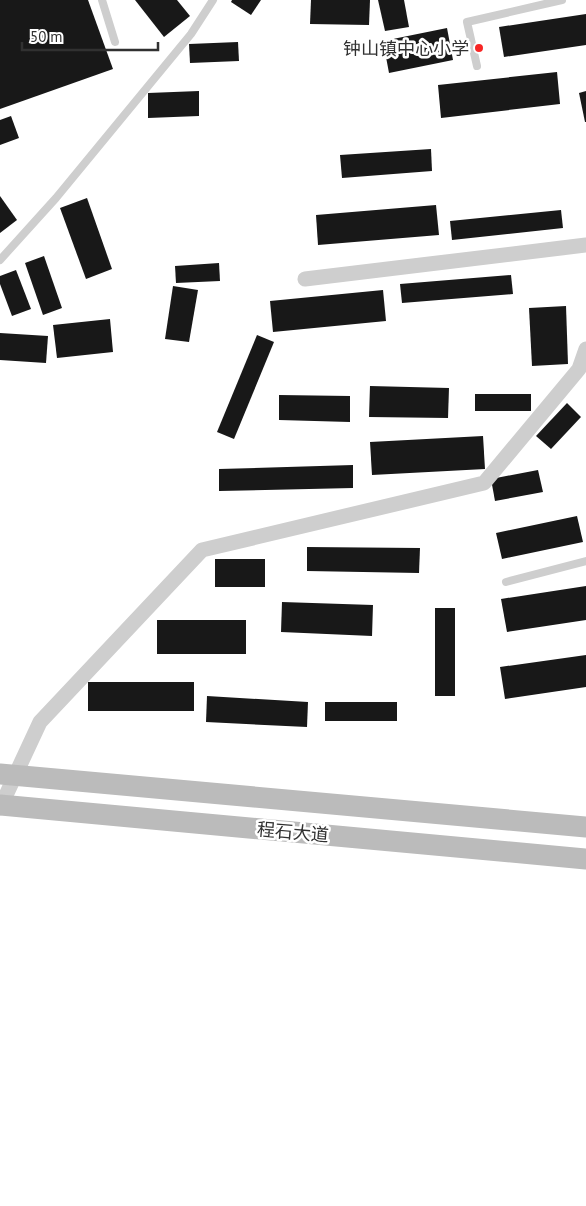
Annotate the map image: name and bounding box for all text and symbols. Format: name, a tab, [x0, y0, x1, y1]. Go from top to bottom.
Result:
scale bar	[22, 20, 159, 52]
text: 50 m	[30, 27, 63, 46]
place label: 钟山镇中心小学	[343, 37, 469, 60]
marker: 钟山镇中心小学	[473, 42, 485, 54]
street label: 程石大道	[256, 817, 330, 847]

